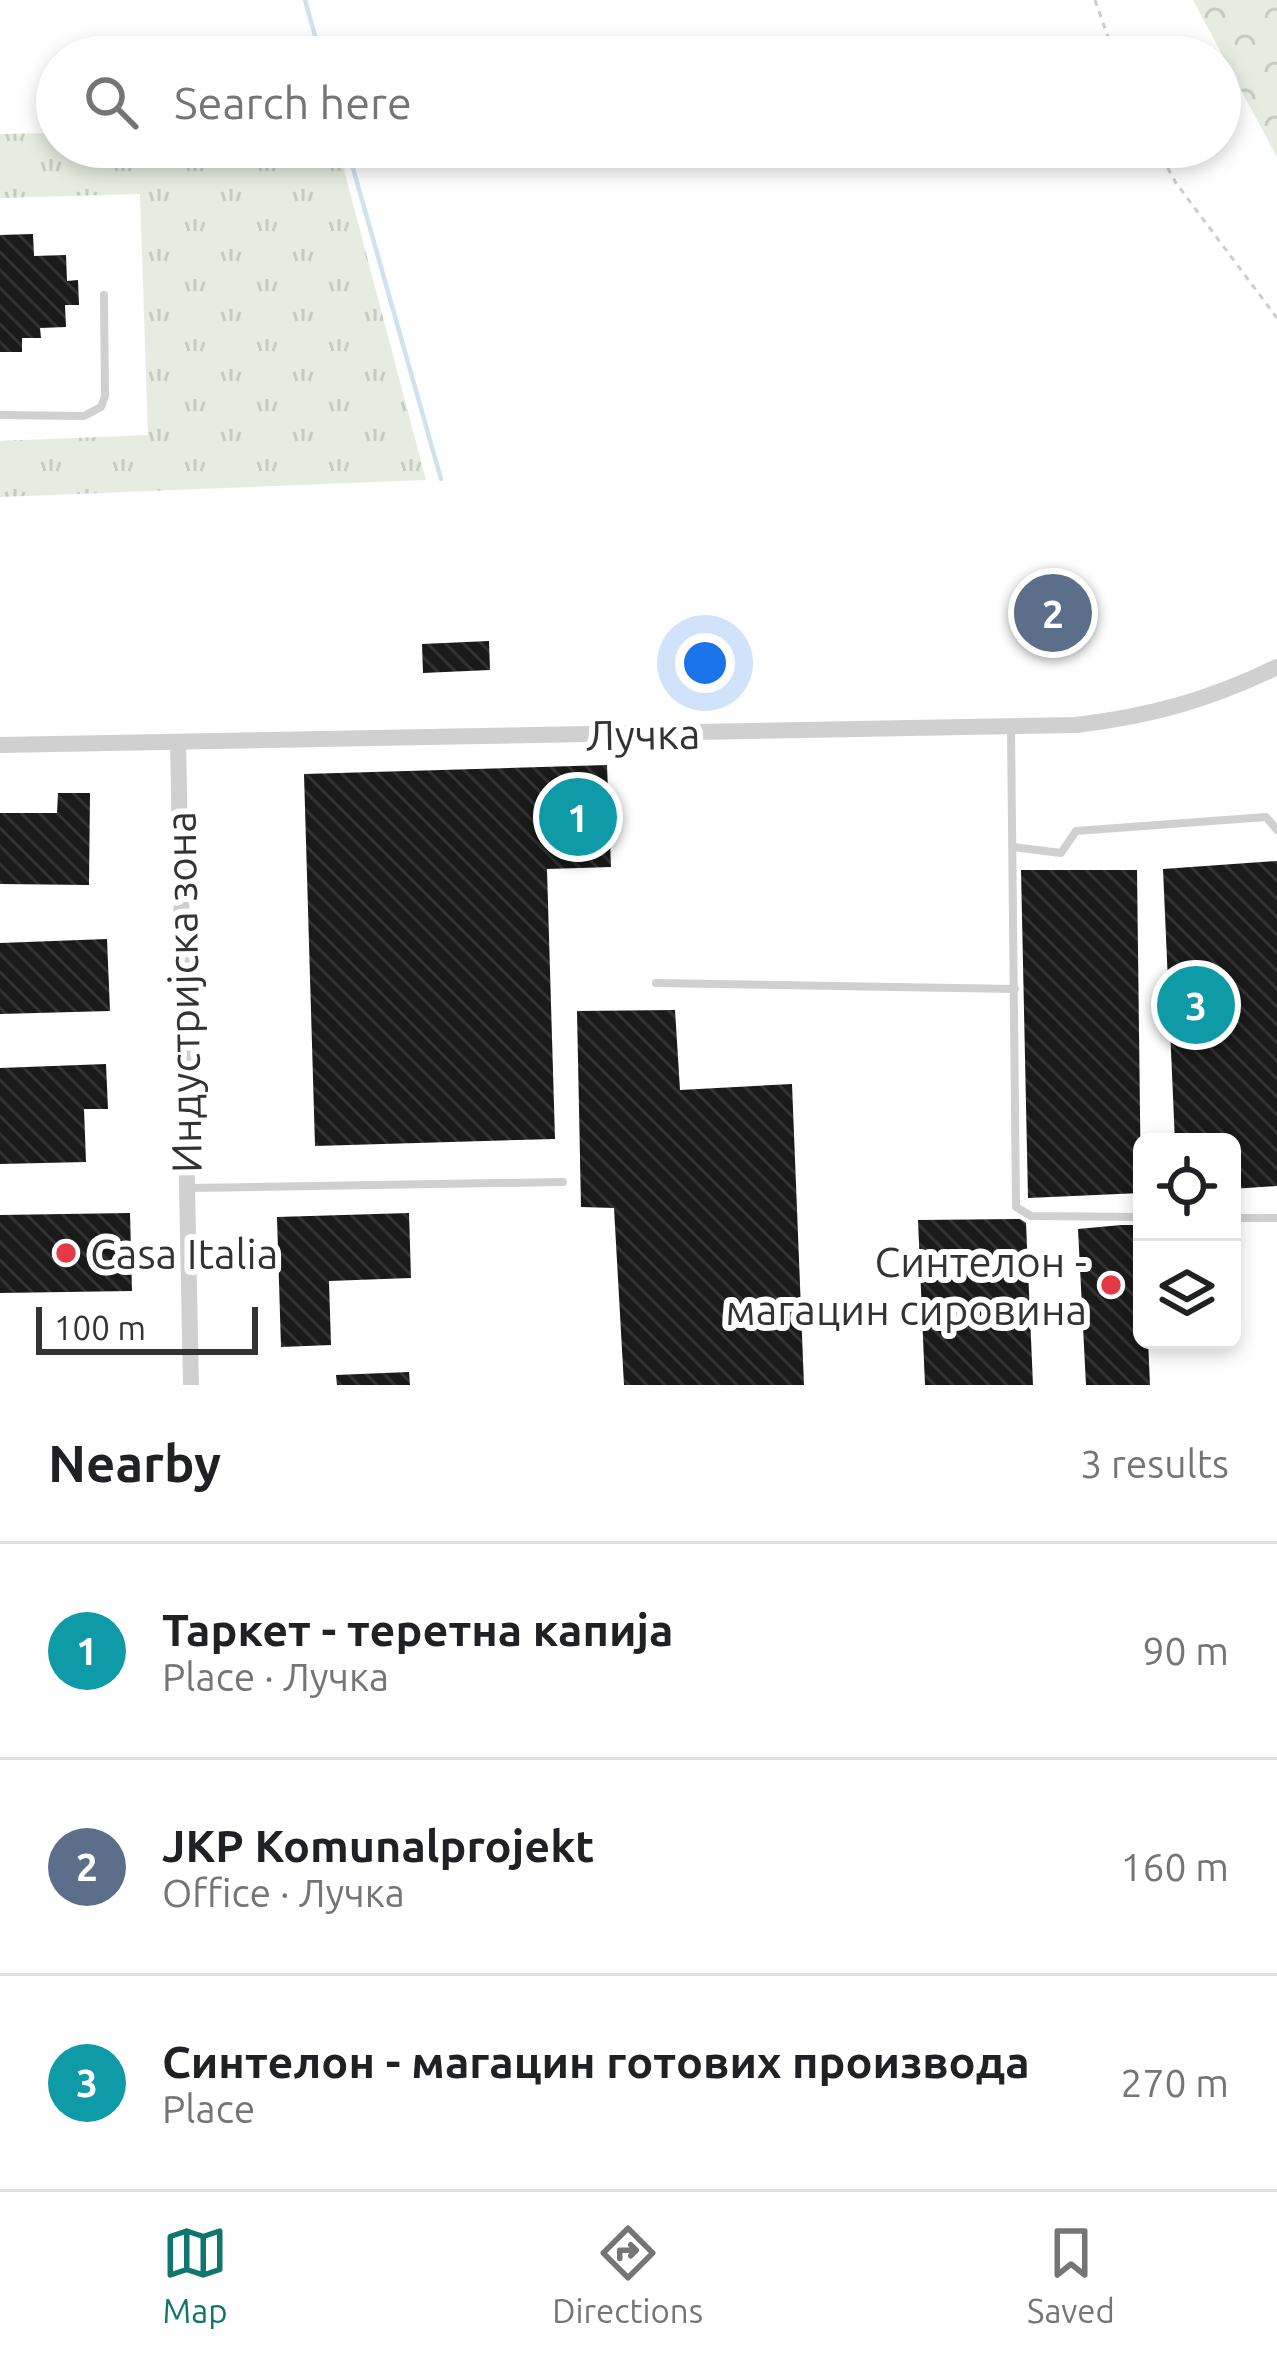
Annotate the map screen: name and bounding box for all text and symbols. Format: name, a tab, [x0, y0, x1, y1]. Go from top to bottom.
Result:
search box	[36, 36, 1241, 168]
icon: search	[78, 69, 144, 135]
text: Search here	[174, 77, 412, 128]
pin: 2	[1014, 568, 1092, 658]
your location	[675, 633, 735, 693]
street label: Лучка	[585, 710, 701, 758]
pin: 1	[539, 772, 617, 862]
street label: Индустријска зона	[156, 811, 210, 1173]
pin: 3	[1157, 960, 1235, 1050]
map controls	[1133, 1133, 1241, 1349]
button: locate	[1133, 1133, 1241, 1241]
place label: Casa Italia	[90, 1230, 278, 1277]
place label: Синтелон - магацин сировина	[725, 1238, 1087, 1333]
marker: Casa Italia	[53, 1240, 79, 1266]
button: layers	[1133, 1241, 1241, 1349]
marker: Синтелон - магацин сировина	[1098, 1272, 1124, 1298]
scale bar	[36, 1301, 258, 1354]
text: 100 m	[54, 1309, 146, 1346]
text: Nearby	[48, 1434, 221, 1492]
text: 3 results	[1080, 1442, 1229, 1485]
text: Таркет - теретна капија	[162, 1604, 673, 1655]
text: 1	[76, 1629, 98, 1672]
text: 90 m	[1142, 1629, 1229, 1672]
text: Place · Лучка	[162, 1655, 389, 1698]
text: JKP Komunalprojekt	[162, 1820, 595, 1871]
text: 2	[76, 1845, 98, 1888]
text: 160 m	[1120, 1845, 1229, 1888]
text: Office · Лучка	[162, 1871, 405, 1914]
text: Синтелон - магацин готових производа	[162, 2036, 1030, 2087]
text: 3	[76, 2061, 98, 2104]
text: 270 m	[1120, 2061, 1229, 2104]
text: Place	[162, 2087, 255, 2130]
tab: Map	[162, 2220, 228, 2329]
tab: Directions	[552, 2220, 703, 2329]
tab: Saved	[1027, 2220, 1115, 2329]

